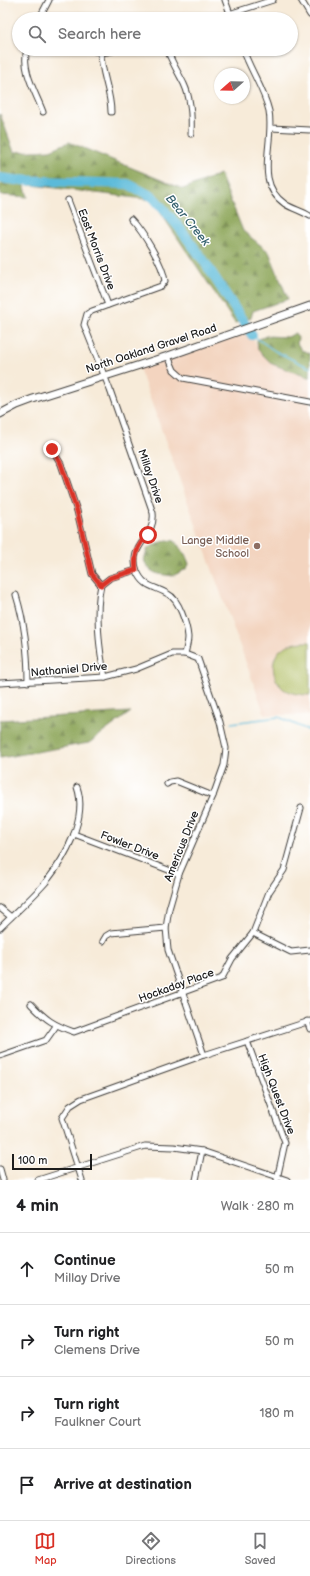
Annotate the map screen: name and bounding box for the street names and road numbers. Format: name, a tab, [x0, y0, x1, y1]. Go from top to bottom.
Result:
street label: East Morris Drive	[75, 207, 118, 292]
street label: North Oakland Gravel Road	[84, 321, 218, 376]
street label: Millay Drive	[135, 447, 166, 505]
street label: Nathaniel Drive	[30, 660, 108, 679]
street label: Americus Drive	[161, 808, 202, 883]
street label: Fowler Drive	[99, 828, 161, 863]
street label: Hockaday Place	[137, 966, 216, 1005]
street label: High Quest Drive	[255, 1052, 298, 1137]

